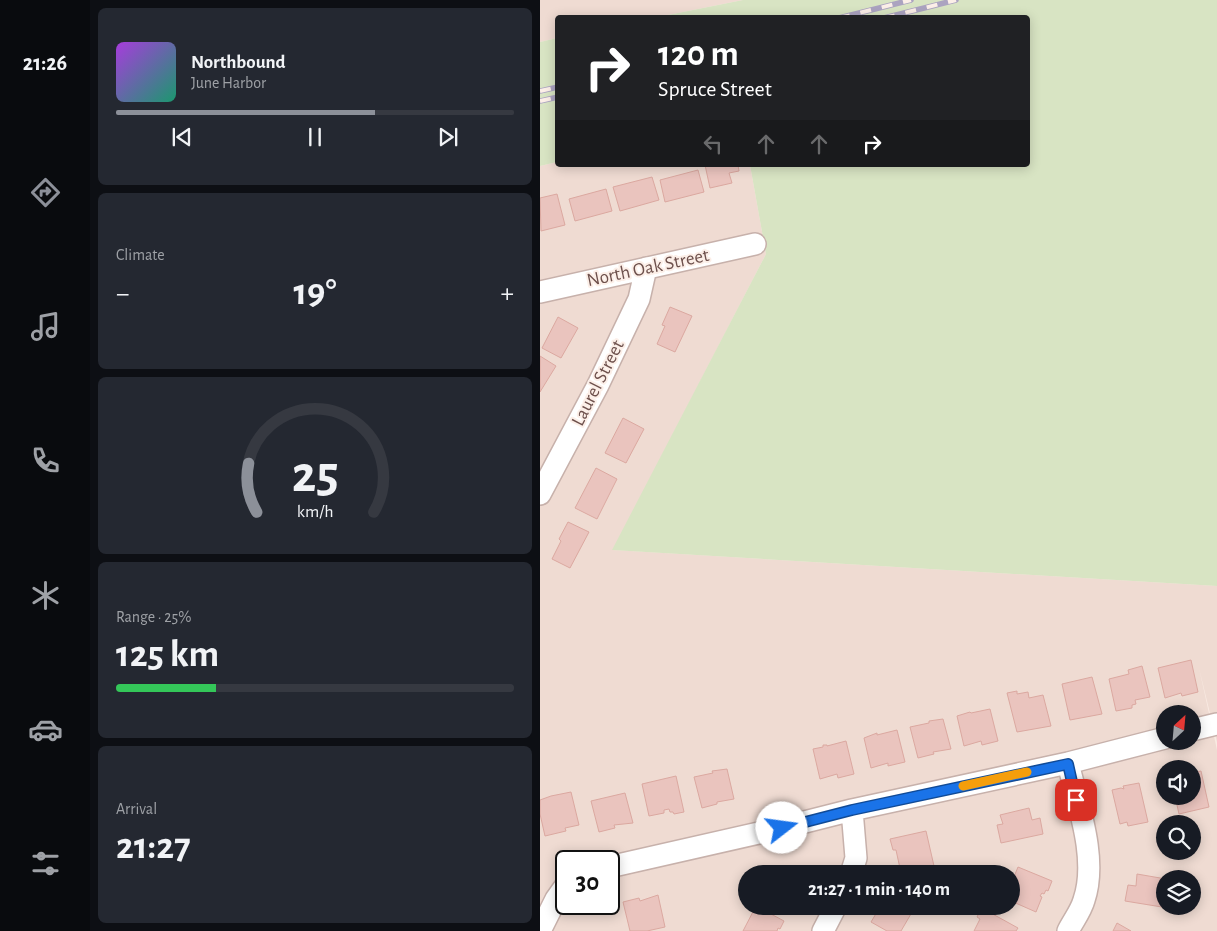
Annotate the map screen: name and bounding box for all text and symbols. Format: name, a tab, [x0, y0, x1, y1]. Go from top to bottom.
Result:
icon: right	[575, 35, 640, 100]
text: 120 m	[658, 37, 739, 72]
text: 21:26	[23, 52, 67, 74]
text: Northbound	[191, 53, 286, 72]
text: June Harbor	[191, 75, 266, 91]
text: Spruce Street	[658, 78, 772, 100]
icon: previous	[168, 123, 196, 151]
icon: pause	[301, 123, 329, 151]
icon: next	[434, 123, 462, 151]
icon: left	[699, 130, 727, 158]
icon: ahead	[752, 130, 780, 158]
icon: ahead	[805, 130, 833, 158]
icon: right	[858, 130, 886, 158]
icon: directions	[28, 175, 63, 210]
street label: North Oak Street	[585, 246, 711, 290]
text: Climate	[116, 247, 165, 263]
text: 19°	[293, 274, 337, 312]
text: −	[116, 280, 129, 308]
text: +	[501, 280, 514, 308]
icon: music	[28, 309, 63, 344]
street label: Laurel Street	[568, 337, 628, 429]
icon: phone	[28, 443, 63, 478]
text: 25	[292, 449, 338, 501]
text: km/h	[297, 503, 333, 521]
icon: climate	[28, 578, 63, 613]
text: Range · 25%	[116, 609, 191, 625]
text: 125 km	[116, 636, 219, 674]
north arrow	[1156, 705, 1201, 750]
map controls	[1156, 705, 1201, 915]
icon: car	[28, 712, 63, 747]
button: sound	[1156, 760, 1201, 805]
pin	[1055, 779, 1097, 821]
icon: arrive	[1062, 786, 1090, 814]
text: Arrival	[116, 801, 157, 817]
position arrow	[755, 801, 807, 853]
button: search	[1156, 815, 1201, 860]
text: 21:27	[116, 828, 191, 866]
icon: filters	[28, 846, 63, 881]
speed limit sign: 30	[555, 850, 620, 915]
button: layers	[1156, 870, 1201, 915]
text: 21:27 · 1 min · 140 m	[808, 880, 950, 899]

